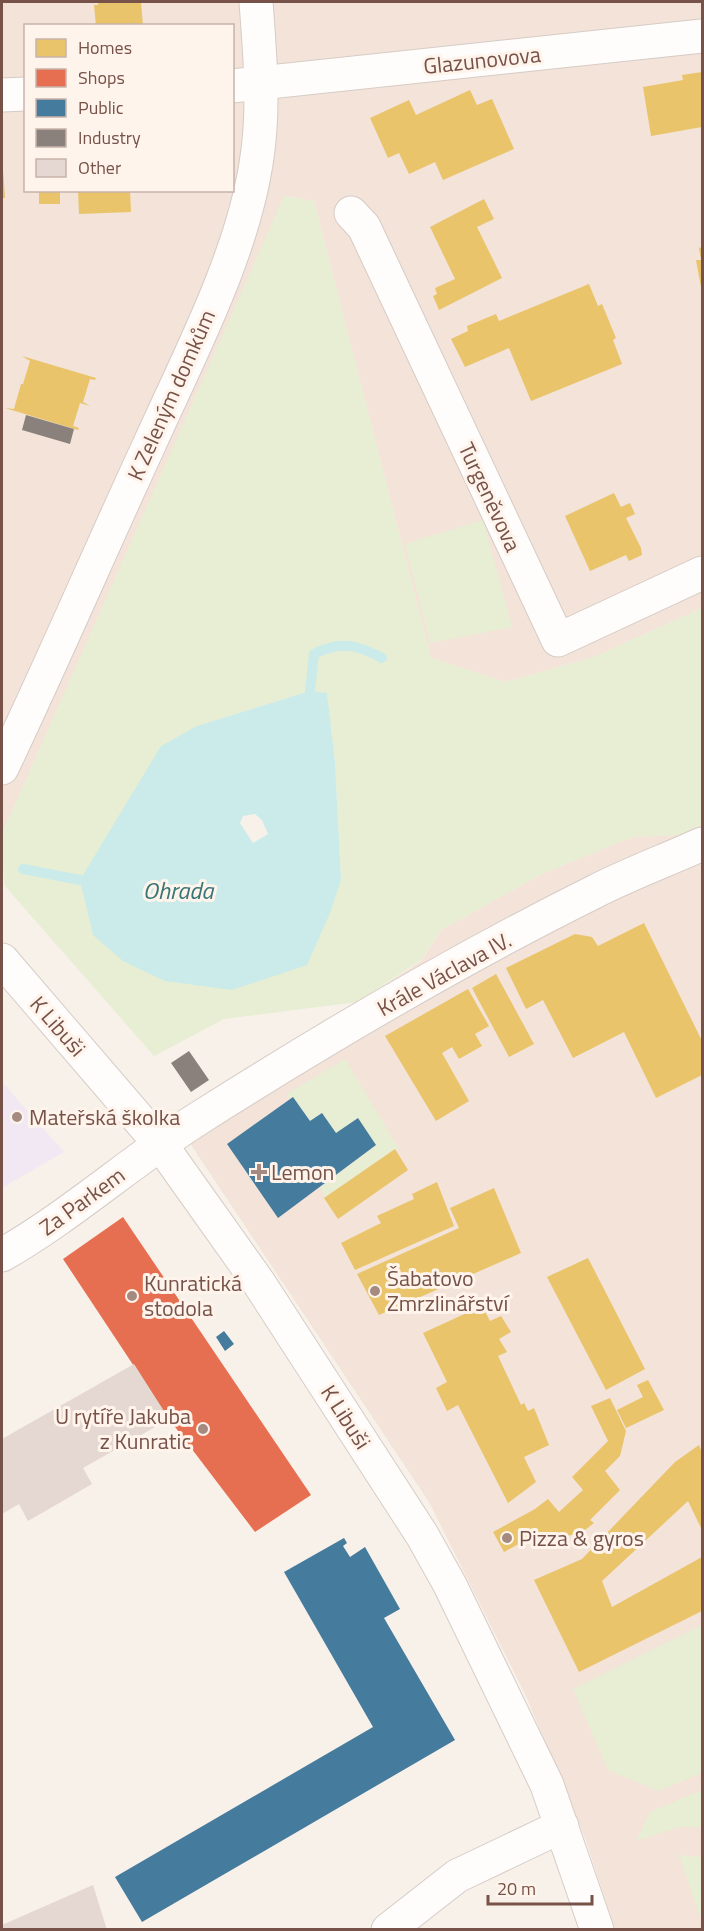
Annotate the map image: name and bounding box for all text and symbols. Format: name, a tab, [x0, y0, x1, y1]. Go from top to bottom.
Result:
legend	[24, 24, 234, 192]
text: Homes	[78, 34, 132, 61]
street label: Glazunovova	[422, 37, 542, 83]
text: Shops	[78, 64, 125, 91]
text: Public	[78, 94, 124, 121]
text: Industry	[78, 124, 141, 151]
text: Other	[78, 154, 121, 181]
street label: K Zeleným domkům	[118, 304, 224, 486]
street label: Turgeněvova	[450, 437, 530, 557]
water label: Ohrada	[143, 872, 215, 908]
street label: Krále Václava IV.	[371, 923, 517, 1025]
street label: K Libuši	[22, 988, 94, 1064]
place label: Mateřská školka	[29, 1100, 180, 1134]
marker: Mateřská školka	[10, 1110, 24, 1124]
place label: Lemon	[271, 1155, 334, 1189]
street label: Za Parkem	[32, 1158, 132, 1244]
marker: Lemon	[252, 1165, 266, 1179]
place label: Šabatovo Zmrzlinářství	[387, 1261, 511, 1320]
place label: Kunratická stodola	[144, 1266, 242, 1325]
marker: Šabatovo Zmrzlinářství	[368, 1284, 382, 1298]
marker: Kunratická stodola	[125, 1289, 139, 1303]
street label: K Libuši	[312, 1378, 380, 1456]
place label: U rytíře Jakuba z Kunratic	[55, 1399, 191, 1458]
marker: U rytíře Jakuba z Kunratic	[196, 1422, 210, 1436]
place label: Pizza & gyros	[519, 1521, 644, 1555]
marker: Pizza & gyros	[500, 1531, 514, 1545]
scale bar	[488, 1868, 592, 1906]
text: 20 m	[497, 1875, 536, 1902]

